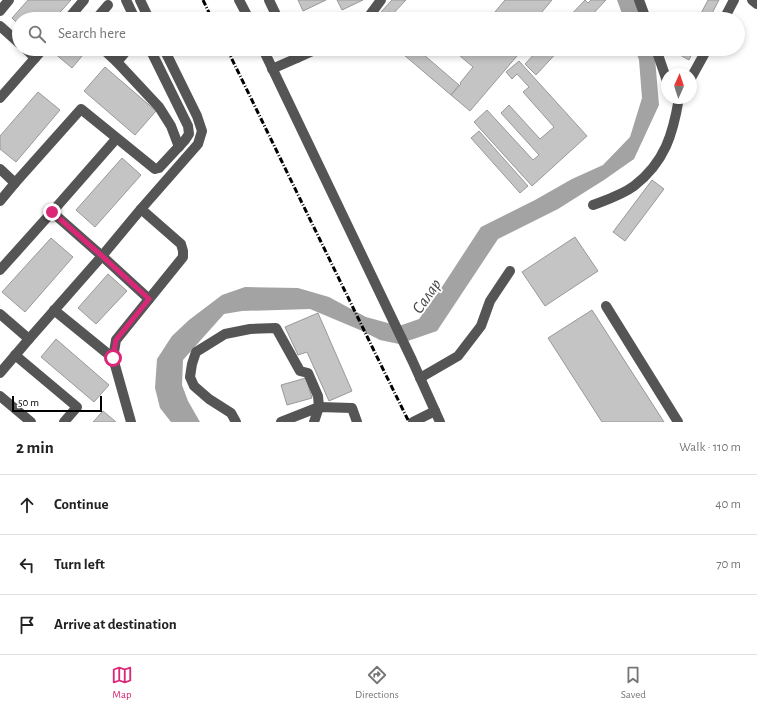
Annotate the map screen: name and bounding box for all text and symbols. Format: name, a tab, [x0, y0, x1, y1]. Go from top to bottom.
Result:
search box	[12, 12, 745, 56]
icon: search	[26, 23, 48, 45]
text: Search here	[58, 26, 126, 41]
north arrow	[661, 68, 697, 104]
route end	[43, 203, 61, 221]
water label: Салар	[409, 276, 445, 317]
route start	[104, 349, 122, 367]
scale bar	[12, 394, 102, 413]
text: 50 m	[18, 397, 39, 408]
text: 2 min	[16, 439, 54, 456]
text: Walk · 110 m	[679, 441, 741, 454]
icon: ahead	[16, 494, 38, 516]
text: Continue	[54, 497, 109, 512]
text: 40 m	[715, 498, 741, 511]
icon: left	[16, 554, 38, 576]
text: Turn left	[54, 557, 105, 572]
text: 70 m	[716, 558, 741, 571]
icon: arrive	[16, 614, 38, 636]
text: Arrive at destination	[54, 617, 177, 632]
tab: Map	[111, 664, 133, 701]
tab: Directions	[355, 664, 399, 701]
tab: Saved	[621, 664, 646, 701]

